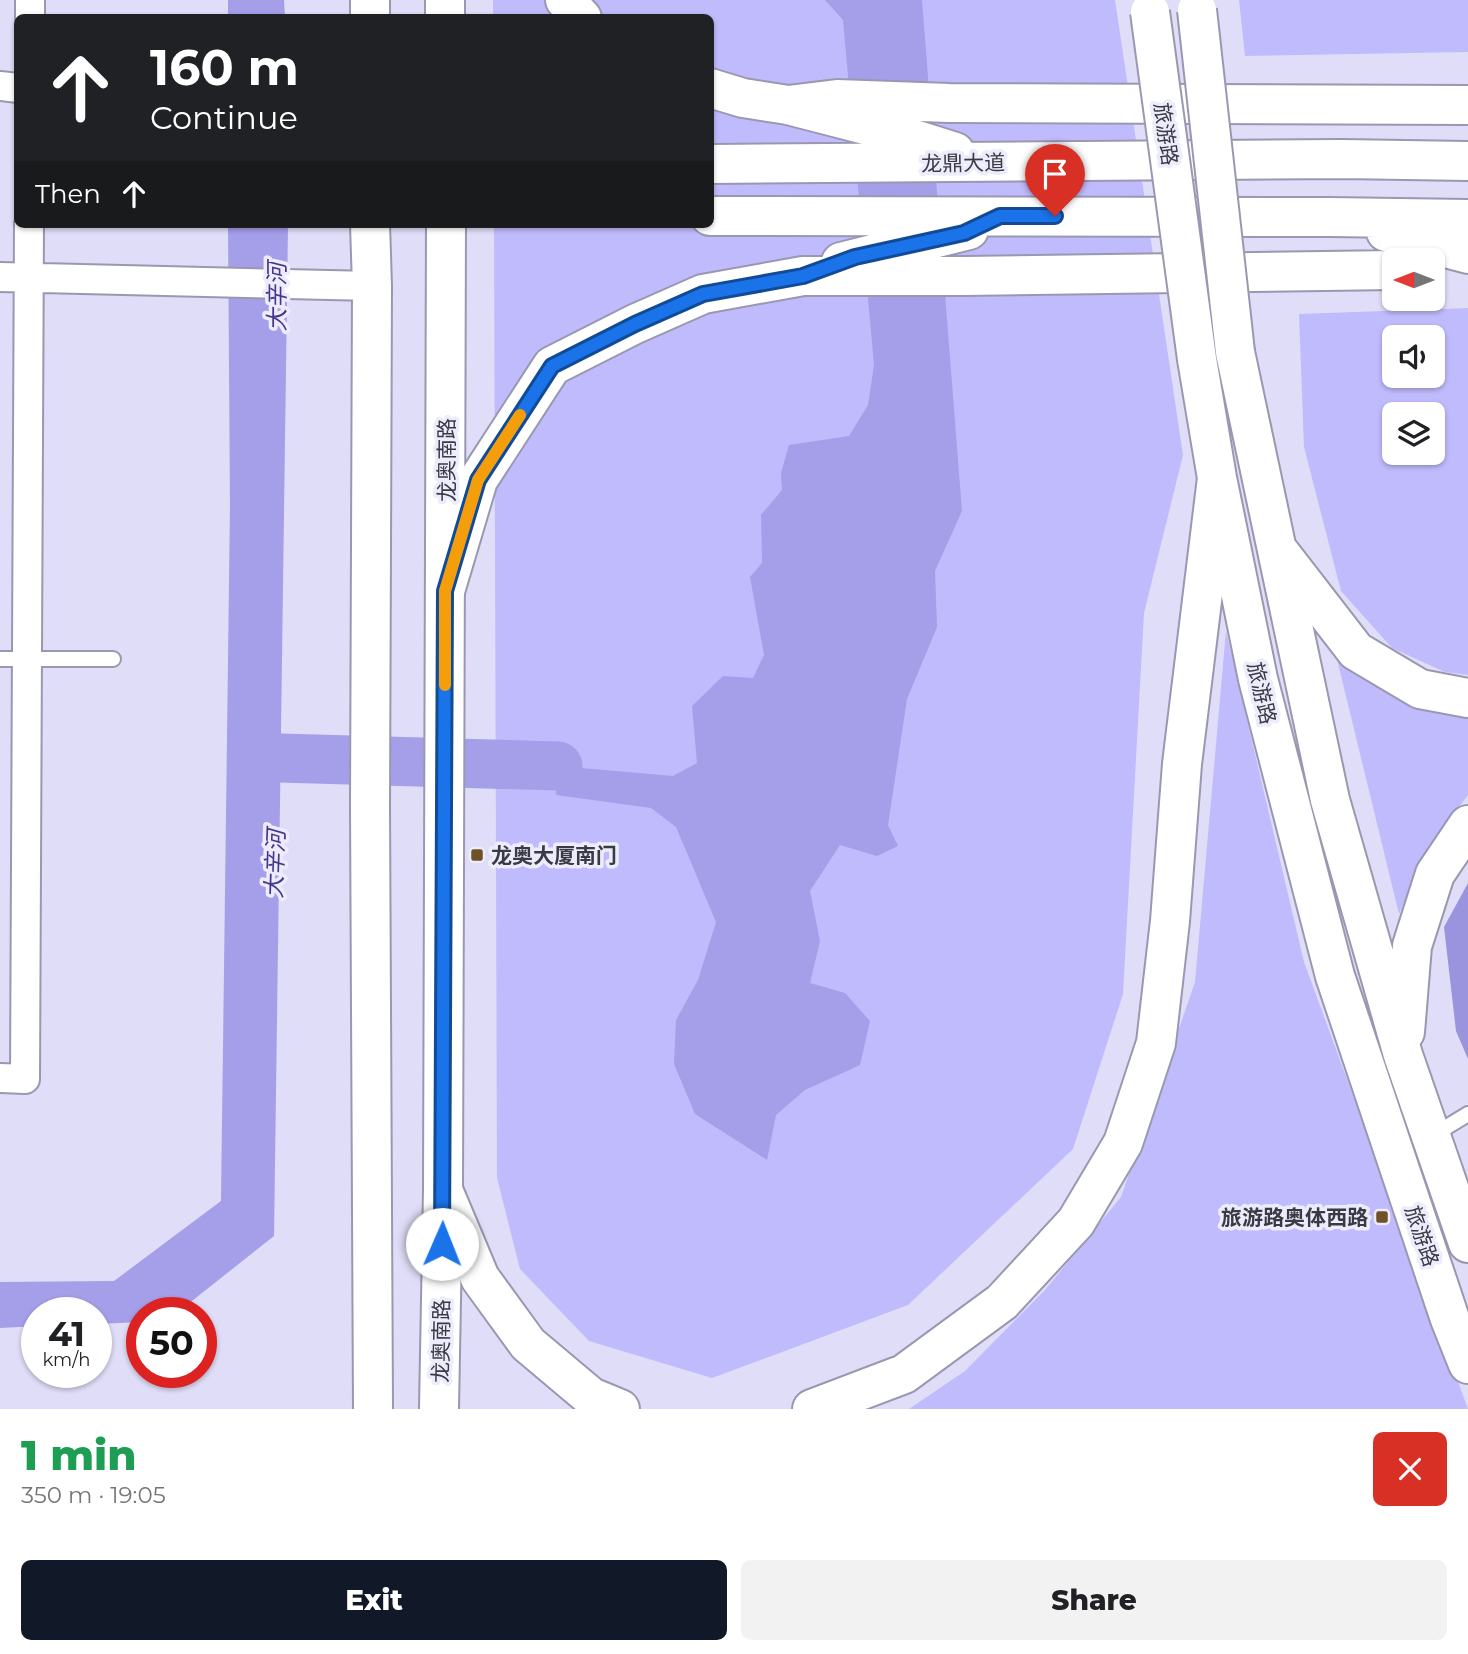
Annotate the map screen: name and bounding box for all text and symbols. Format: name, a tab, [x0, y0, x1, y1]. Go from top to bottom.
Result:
text: 160 m	[150, 38, 299, 97]
icon: ahead	[35, 42, 126, 133]
text: Continue	[150, 98, 298, 137]
street label: 旅游路	[1149, 101, 1183, 167]
pin	[1025, 144, 1085, 216]
street label: 龙鼎大道	[921, 150, 1005, 176]
icon: arrive	[1036, 155, 1074, 193]
icon: ahead	[115, 175, 153, 213]
text: Then	[35, 178, 101, 210]
north arrow	[1382, 248, 1446, 312]
map controls	[1382, 248, 1445, 465]
water label: 大辛河	[263, 259, 291, 332]
button: sound	[1382, 325, 1445, 388]
button: layers	[1382, 402, 1445, 465]
street label: 龙奥南路	[434, 418, 459, 502]
street label: 旅游路	[1243, 659, 1281, 727]
water label: 大辛河	[260, 825, 290, 899]
place label: 龙奥大厦南门	[491, 843, 617, 868]
marker: 龙奥大厦南门	[469, 847, 485, 863]
street label: 旅游路	[1400, 1202, 1444, 1270]
place label: 旅游路奥体西路	[1221, 1205, 1368, 1230]
position arrow	[405, 1207, 479, 1281]
marker: 旅游路奥体西路	[1374, 1209, 1390, 1225]
speed limit sign: 50	[126, 1297, 217, 1388]
street label: 龙奥南路	[428, 1299, 454, 1383]
text: 41	[48, 1312, 85, 1355]
text: km/h	[42, 1349, 91, 1371]
text: 1 min	[21, 1429, 137, 1481]
button: close	[1373, 1432, 1447, 1506]
text: 350 m · 19:05	[21, 1481, 166, 1509]
button: Exit	[21, 1560, 727, 1640]
button: Share	[741, 1560, 1447, 1640]

